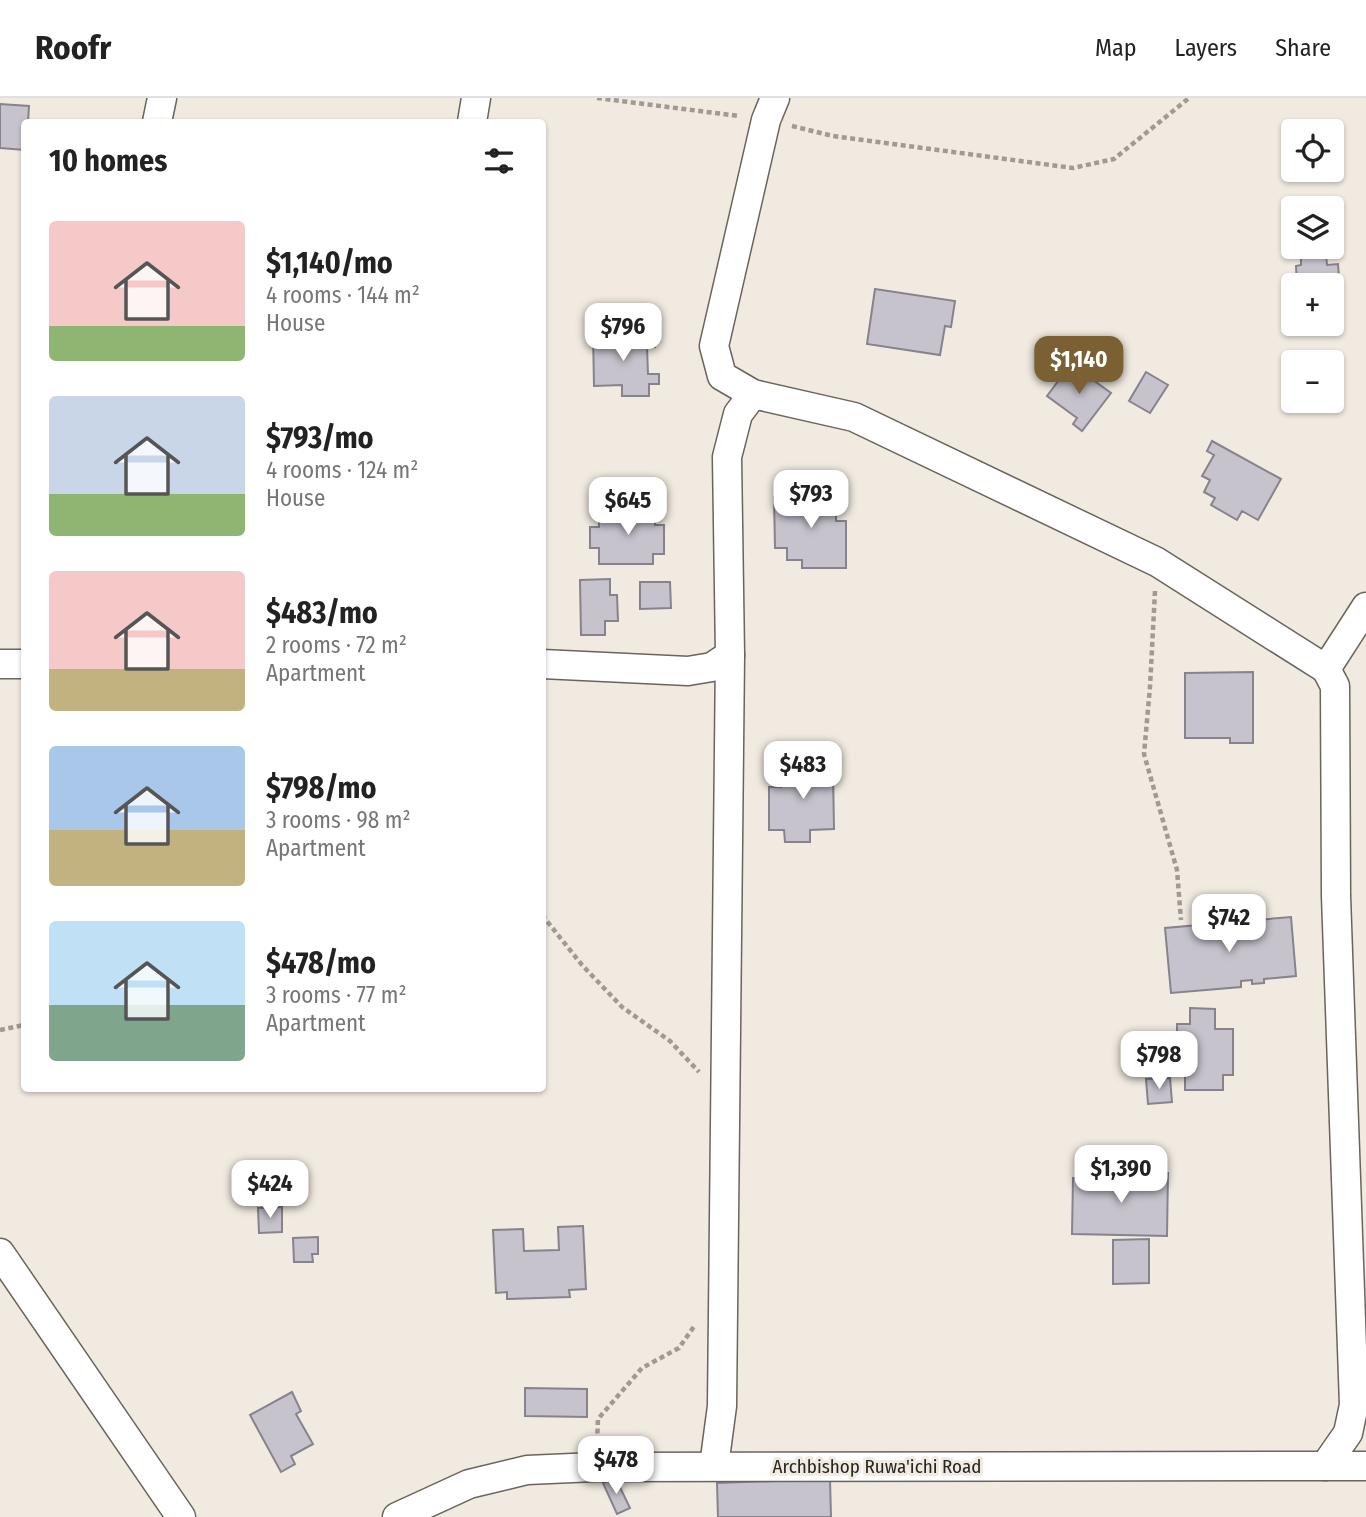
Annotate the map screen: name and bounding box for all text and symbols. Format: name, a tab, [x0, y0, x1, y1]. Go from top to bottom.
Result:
text: Roofr	[35, 28, 111, 68]
text: Map	[1095, 34, 1137, 62]
text: Layers	[1175, 34, 1237, 62]
text: Share	[1275, 34, 1331, 62]
map controls	[1281, 119, 1344, 413]
button: locate	[1281, 119, 1344, 182]
icon: filters	[480, 142, 518, 180]
text: 10 homes	[49, 143, 167, 179]
button: layers	[1281, 196, 1344, 259]
text: $1,140/mo	[266, 245, 393, 281]
icon: home	[105, 249, 189, 333]
button: +	[1281, 273, 1344, 336]
text: 4 rooms · 144 m²	[266, 281, 420, 309]
pin: $796	[582, 303, 664, 363]
text: House	[266, 309, 325, 337]
text: $796	[601, 312, 645, 340]
pin: $1,140	[1022, 336, 1136, 396]
text: $1,140	[1050, 345, 1108, 373]
button: −	[1281, 350, 1344, 413]
text: $793/mo	[266, 420, 374, 456]
icon: home	[105, 424, 189, 508]
text: 4 rooms · 124 m²	[266, 456, 418, 484]
pin: $793	[770, 470, 852, 530]
pin: $645	[587, 478, 669, 537]
text: $793	[789, 479, 833, 507]
text: House	[266, 484, 325, 512]
text: $645	[605, 486, 651, 514]
text: $483/mo	[266, 595, 378, 631]
icon: home	[105, 599, 189, 683]
text: 2 rooms · 72 m²	[266, 631, 407, 659]
text: Apartment	[266, 659, 366, 687]
pin: $483	[762, 742, 844, 801]
text: $483	[780, 750, 826, 778]
text: $798/mo	[266, 770, 376, 806]
icon: home	[105, 774, 189, 858]
text: 3 rooms · 98 m²	[266, 806, 411, 834]
text: Apartment	[266, 834, 366, 862]
pin: $742	[1188, 894, 1270, 954]
text: $742	[1208, 903, 1250, 931]
text: $478/mo	[266, 945, 376, 981]
icon: home	[105, 949, 189, 1033]
text: 3 rooms · 77 m²	[266, 981, 407, 1009]
text: Apartment	[266, 1009, 366, 1037]
pin: $798	[1118, 1032, 1200, 1091]
text: $798	[1137, 1040, 1181, 1068]
pin: $1,390	[1064, 1146, 1178, 1205]
text: $1,390	[1090, 1154, 1152, 1182]
pin: $424	[229, 1160, 311, 1220]
text: $424	[247, 1169, 293, 1197]
pin: $478	[575, 1436, 657, 1496]
text: $478	[594, 1445, 638, 1473]
street label: Archbishop Ruwa'ichi Road	[773, 1455, 981, 1478]

